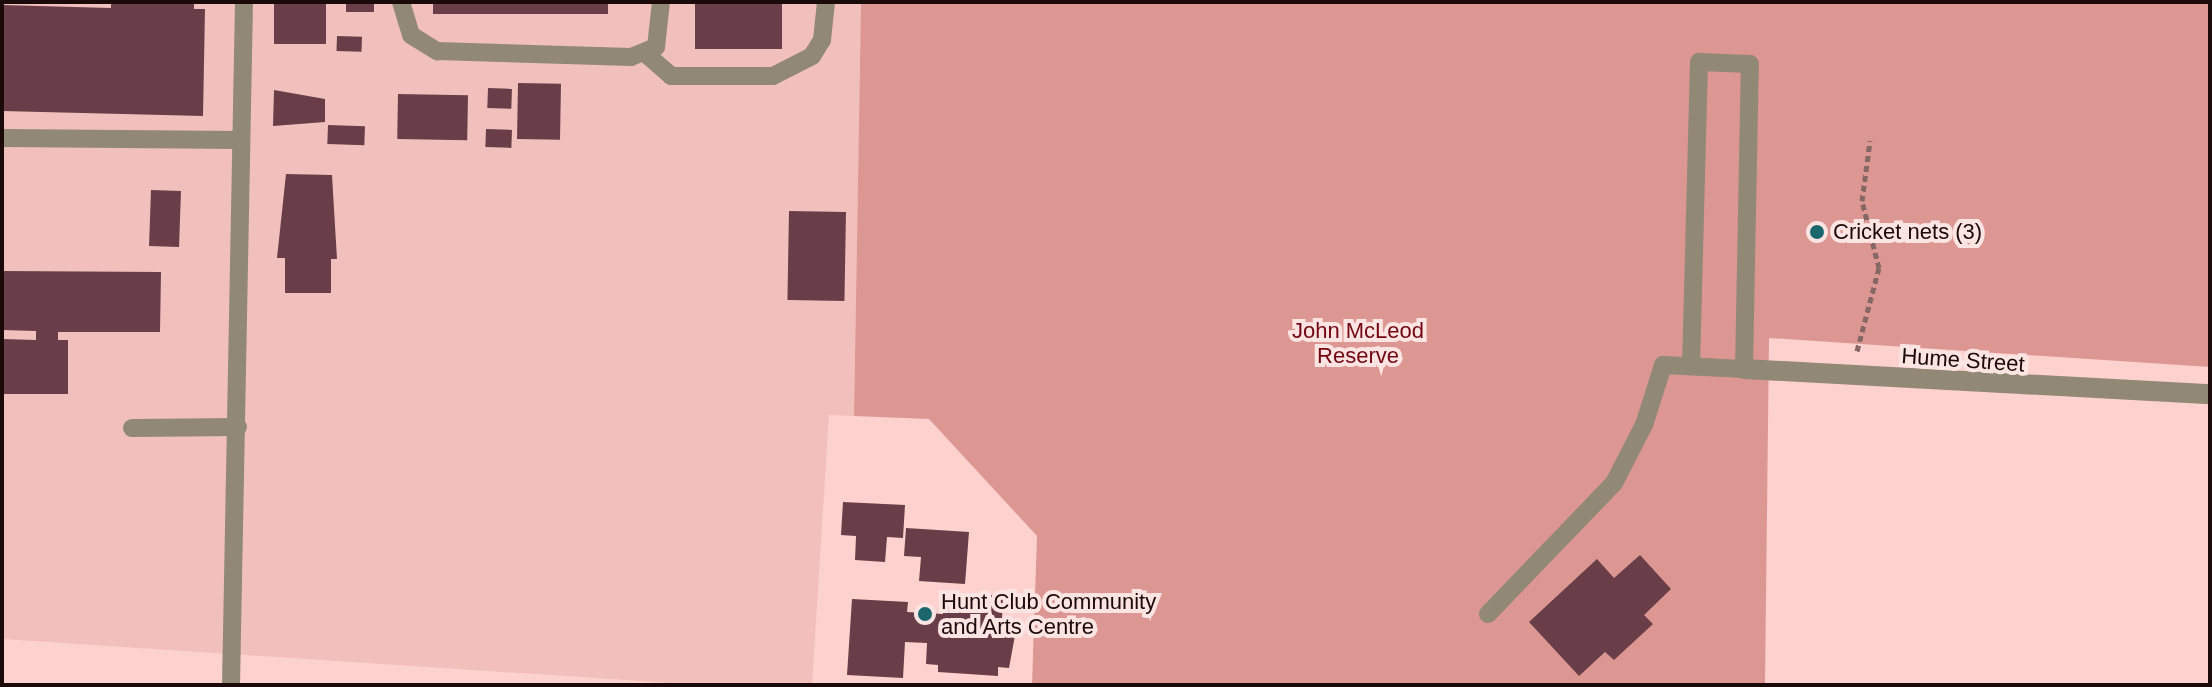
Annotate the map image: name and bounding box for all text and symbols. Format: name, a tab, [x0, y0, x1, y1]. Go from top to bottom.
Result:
place label: Cricket nets (3)	[1833, 219, 1982, 245]
marker: Cricket nets (3)	[1808, 223, 1826, 241]
park label: John McLeod Reserve	[1292, 317, 1424, 368]
street label: Hume Street	[1900, 343, 2026, 377]
place label: Hunt Club Community and Arts Centre	[941, 588, 1156, 640]
marker: Hunt Club Community and Arts Centre	[916, 605, 934, 623]

